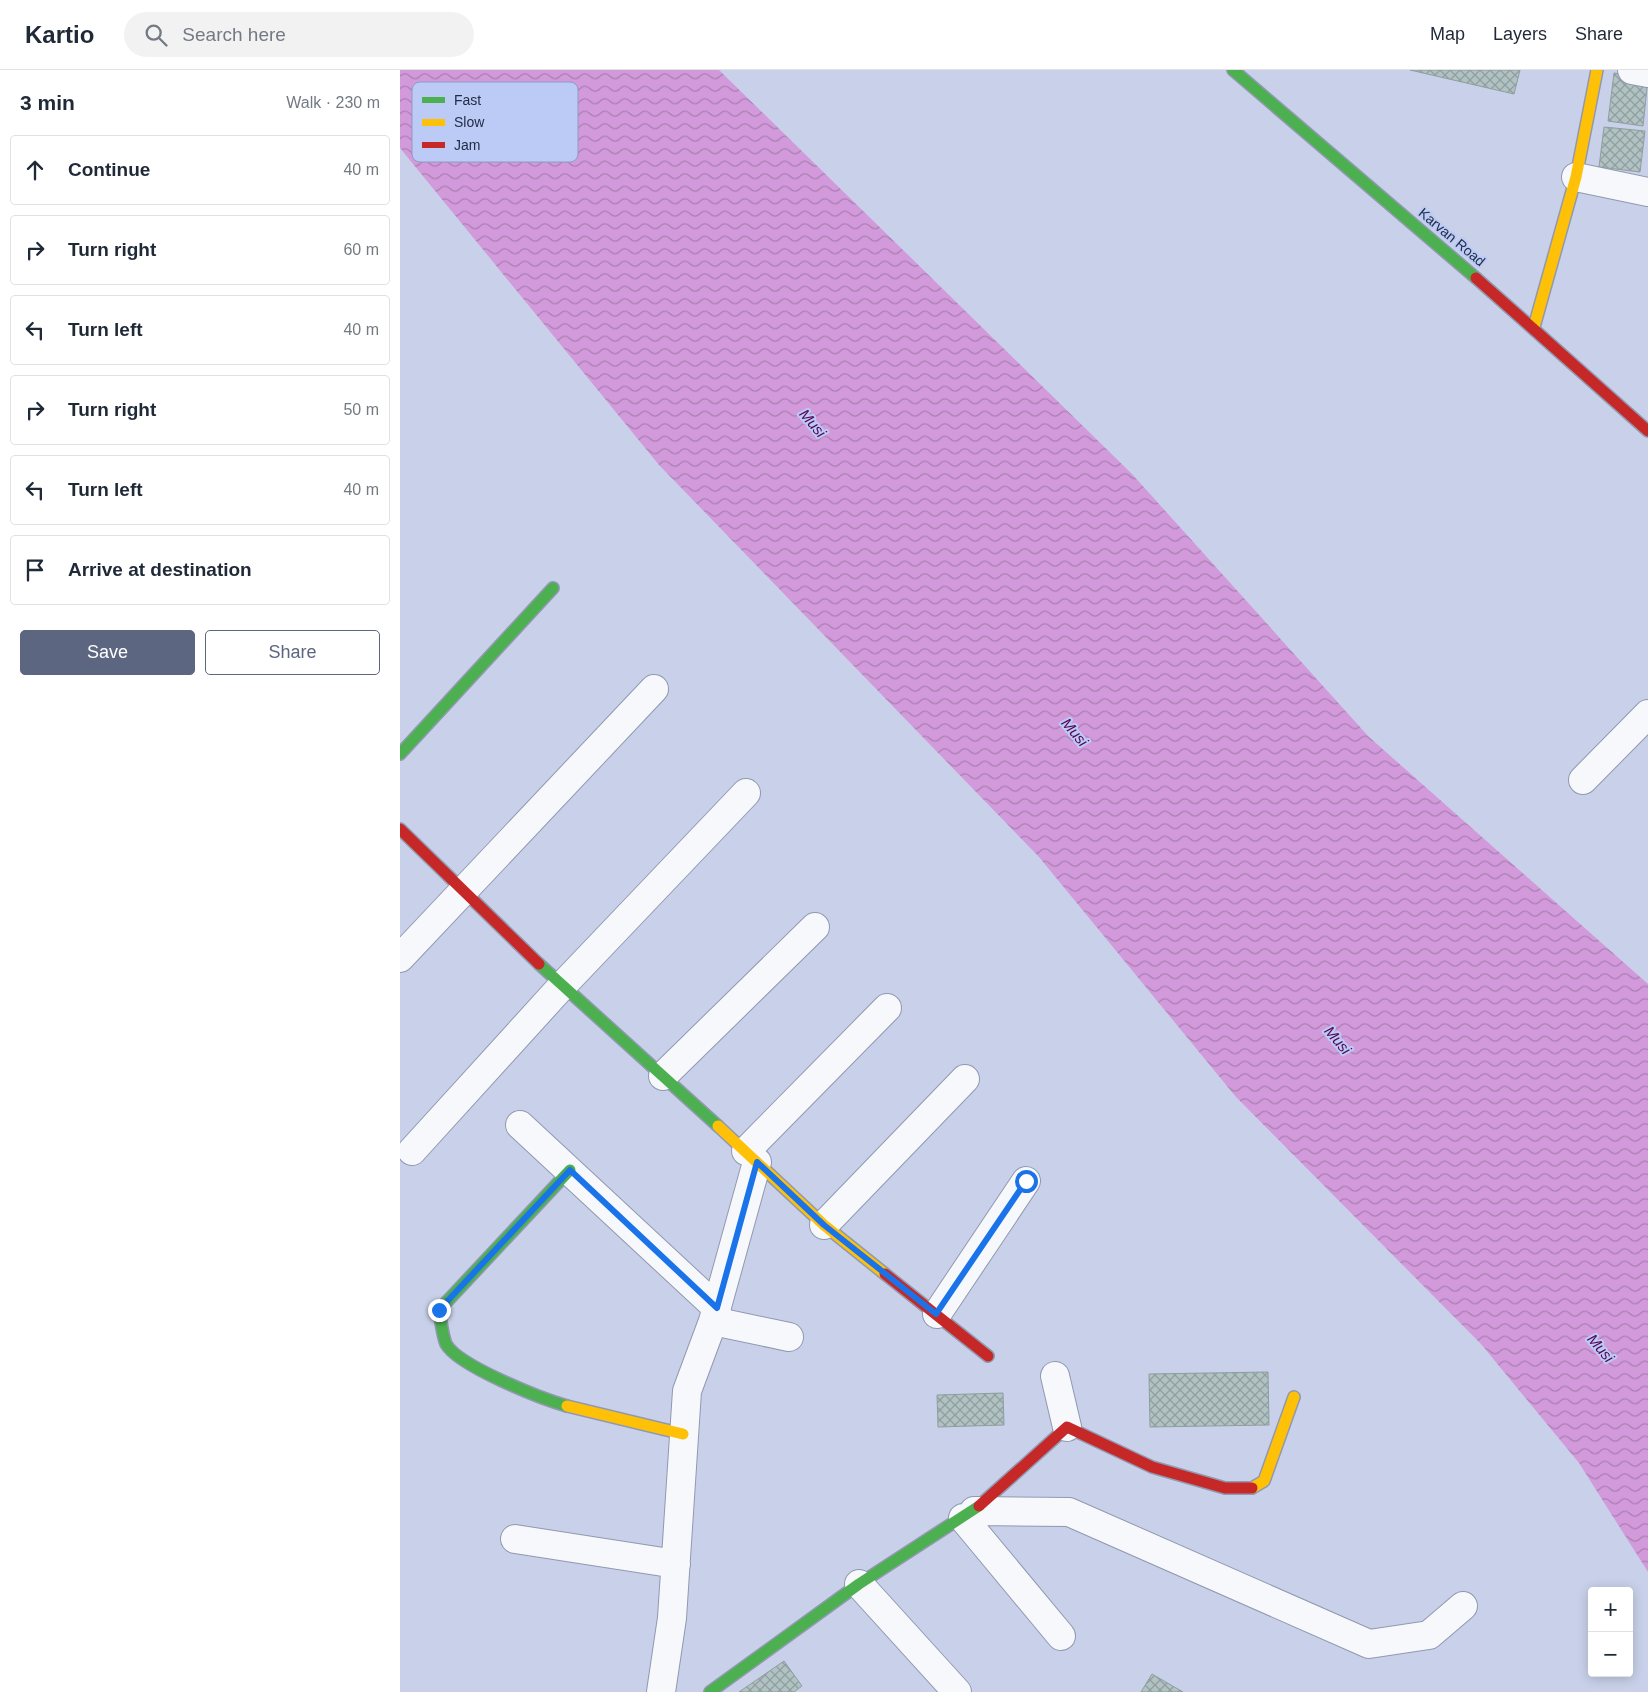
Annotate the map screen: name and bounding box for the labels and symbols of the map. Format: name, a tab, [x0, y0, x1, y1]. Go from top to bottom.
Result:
legend	[412, 82, 578, 162]
text: Fast	[454, 92, 481, 108]
text: Slow	[454, 114, 485, 130]
text: Jam	[454, 137, 480, 153]
street label: Karvan Road	[1416, 205, 1488, 269]
water label: Musi	[796, 405, 830, 441]
water label: Musi	[1058, 714, 1092, 750]
water label: Musi	[1321, 1022, 1355, 1058]
route start	[1015, 1170, 1038, 1193]
route end	[428, 1299, 451, 1322]
water label: Musi	[1584, 1330, 1618, 1366]

